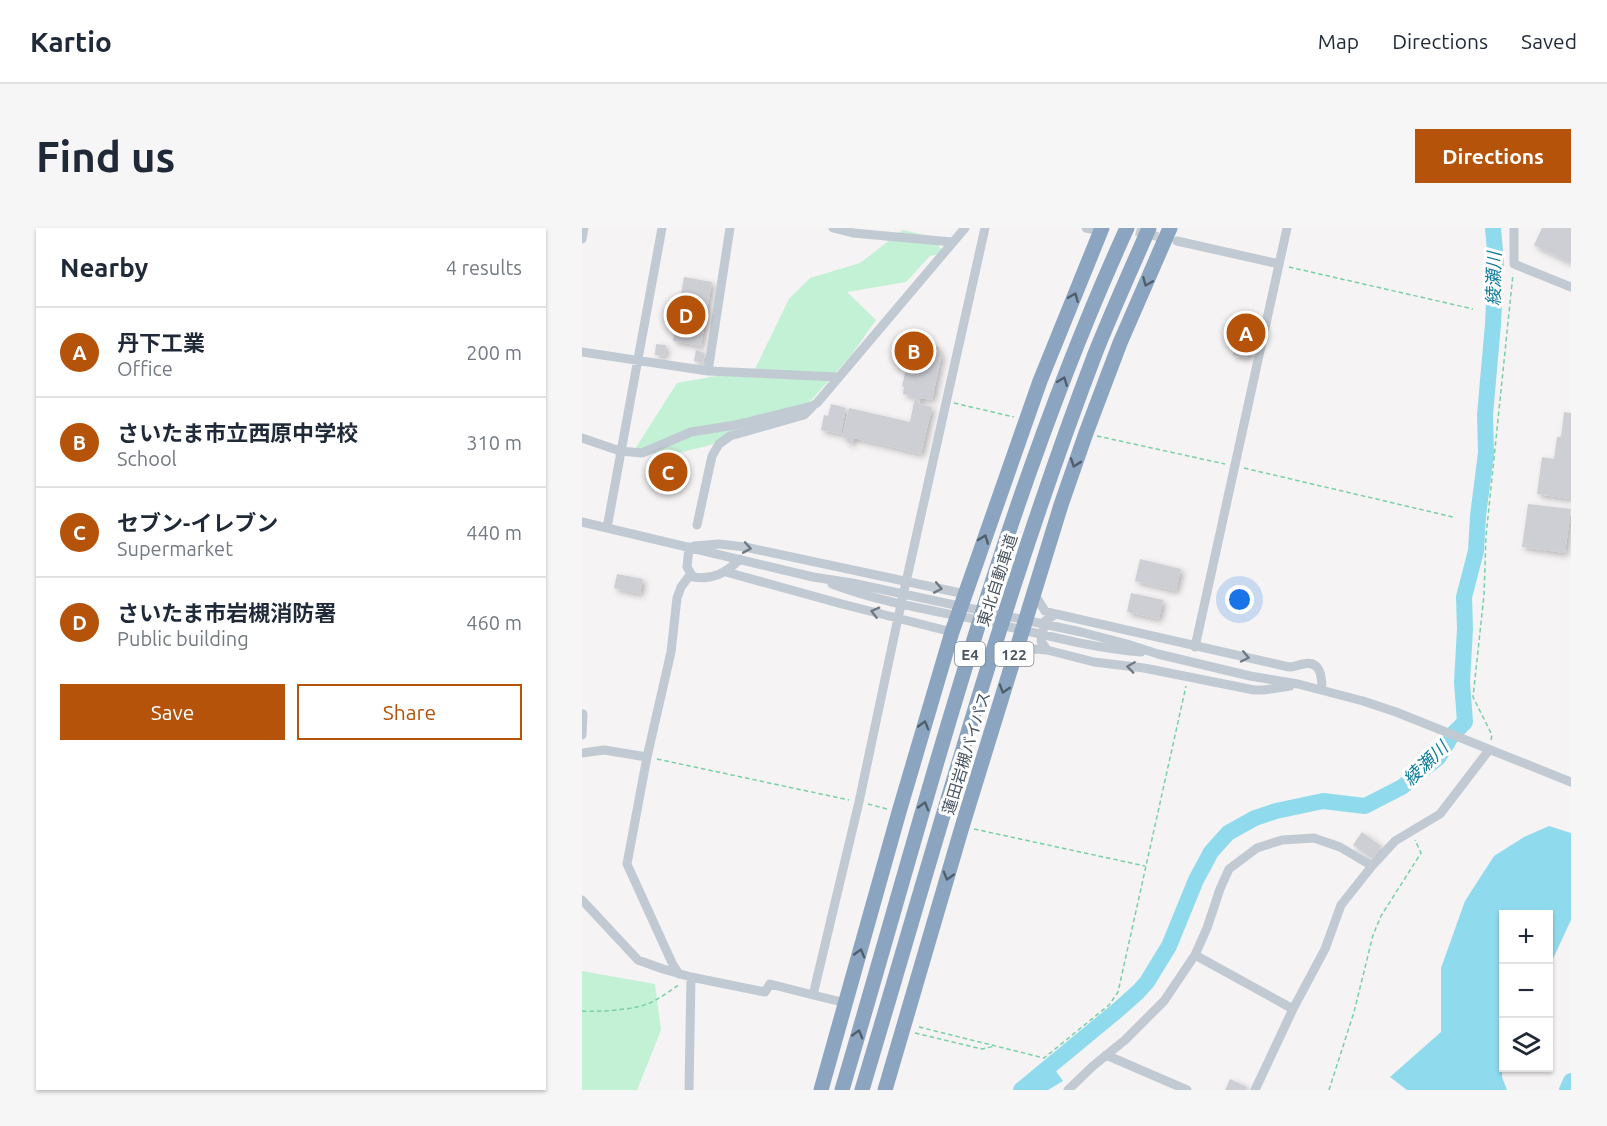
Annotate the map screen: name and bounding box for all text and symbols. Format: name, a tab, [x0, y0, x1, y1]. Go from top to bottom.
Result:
text: Kartio	[30, 26, 112, 57]
text: Map	[1318, 29, 1359, 53]
text: Directions	[1392, 29, 1488, 53]
text: Saved	[1521, 29, 1577, 53]
button: Directions	[1415, 129, 1571, 183]
text: Find us	[36, 133, 175, 180]
water label: 綾瀬川	[1483, 250, 1504, 306]
text: Nearby	[60, 253, 148, 282]
text: 4 results	[446, 256, 522, 279]
one-way arrow	[1142, 275, 1154, 286]
pin: D	[666, 292, 706, 338]
one-way arrow	[1067, 293, 1079, 304]
pin: A	[1226, 310, 1266, 356]
pin: B	[894, 328, 934, 374]
text: 丹下工業	[117, 330, 205, 355]
text: A	[72, 341, 87, 364]
text: 200 m	[466, 341, 522, 364]
text: Office	[117, 357, 173, 380]
one-way arrow	[1056, 377, 1068, 388]
text: さいたま市立西原中学校	[117, 420, 358, 445]
text: B	[73, 431, 86, 454]
text: 310 m	[466, 431, 522, 454]
text: School	[117, 447, 177, 470]
pin: C	[648, 450, 688, 494]
one-way arrow	[1070, 457, 1083, 468]
text: セブン-イレブン	[117, 510, 278, 535]
text: C	[73, 521, 86, 544]
text: 440 m	[466, 521, 522, 544]
street label: 東北自動車道	[974, 532, 1020, 628]
one-way arrow	[977, 534, 990, 545]
text: Supermarket	[117, 537, 233, 560]
one-way arrow	[742, 541, 752, 554]
one-way arrow	[932, 581, 942, 594]
your location	[1225, 585, 1254, 614]
text: さいたま市岩槻消防署	[117, 600, 336, 625]
one-way arrow	[870, 607, 880, 620]
text: D	[72, 611, 87, 634]
text: 460 m	[466, 611, 522, 634]
text: Public building	[117, 627, 249, 650]
road number: E4	[955, 642, 985, 666]
road number: 122	[994, 642, 1034, 666]
one-way arrow	[1240, 650, 1250, 663]
one-way arrow	[1126, 661, 1135, 673]
one-way arrow	[999, 683, 1011, 694]
button: Save	[60, 684, 285, 740]
button: Share	[297, 684, 522, 740]
street label: 蓮田岩槻バイパス	[939, 689, 993, 817]
one-way arrow	[917, 720, 929, 731]
water label: 綾瀬川	[1399, 736, 1453, 789]
one-way arrow	[917, 801, 930, 811]
one-way arrow	[942, 871, 955, 881]
map controls	[1499, 910, 1553, 1072]
button: +	[1499, 910, 1553, 964]
one-way arrow	[853, 948, 865, 959]
button: −	[1499, 964, 1553, 1018]
button: layers	[1499, 1018, 1553, 1072]
one-way arrow	[851, 1029, 864, 1039]

